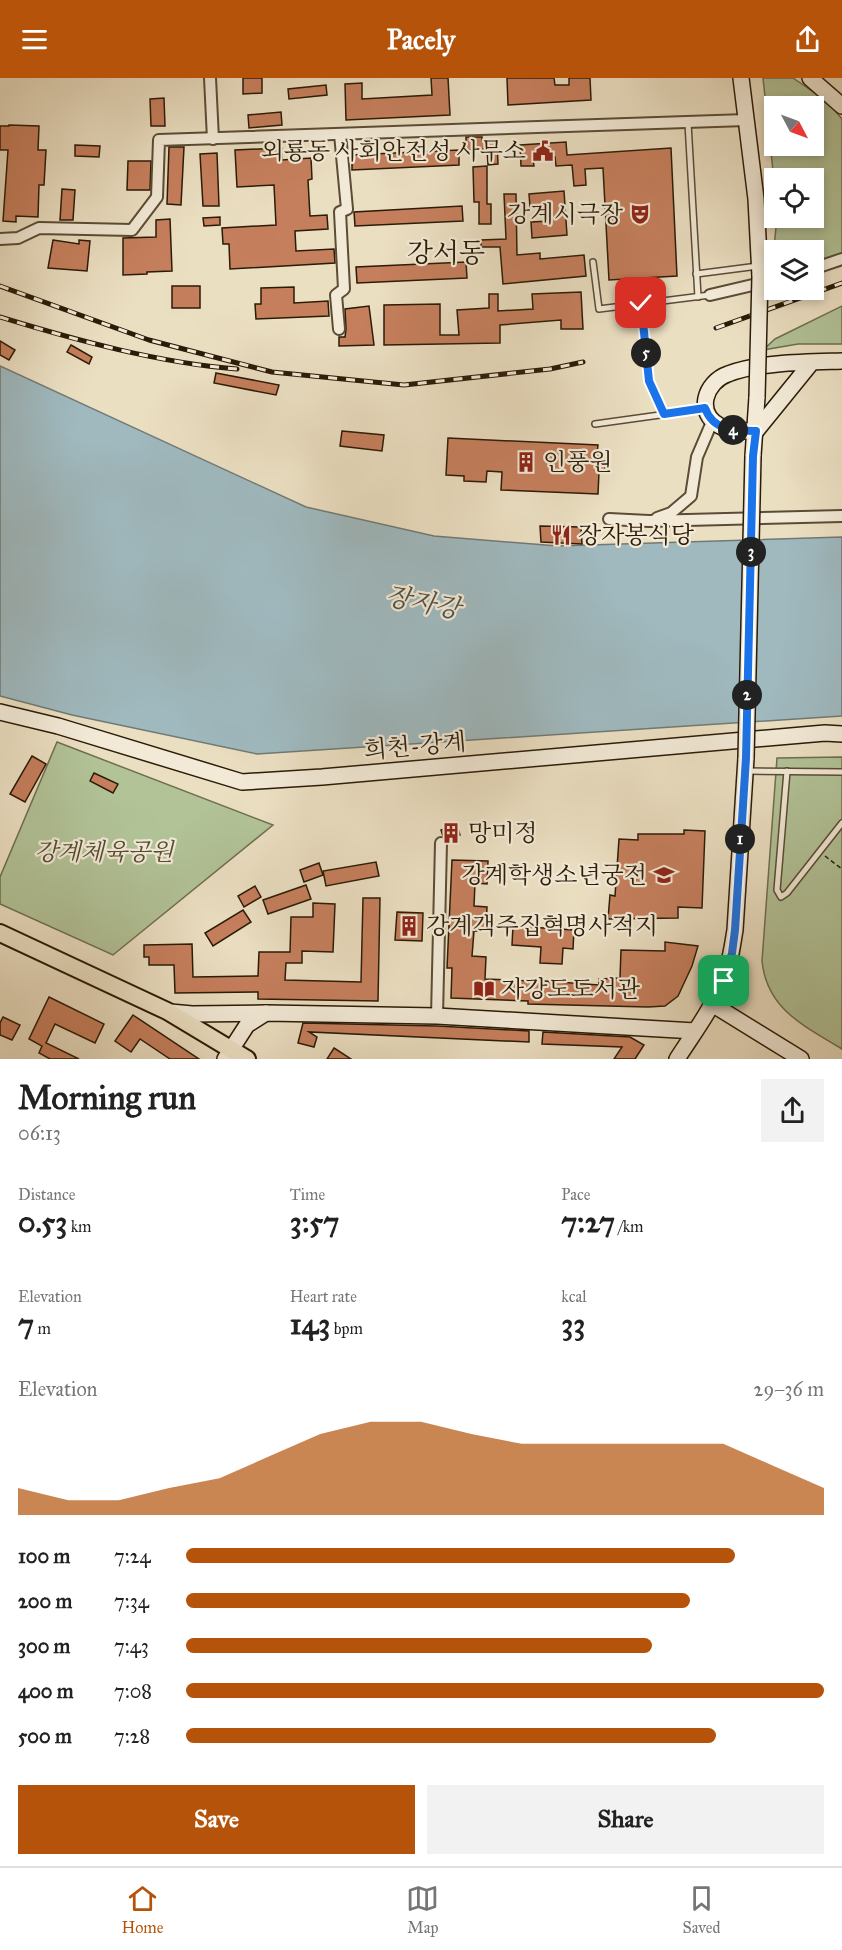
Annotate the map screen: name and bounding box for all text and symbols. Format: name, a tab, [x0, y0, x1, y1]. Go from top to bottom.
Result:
icon: menu	[18, 23, 51, 56]
text: Pacely	[387, 23, 455, 56]
icon: share	[791, 23, 824, 56]
north arrow	[764, 96, 824, 156]
map controls	[764, 96, 824, 300]
place label: 외룡동 사회안전성 사무소	[261, 136, 526, 166]
public building icon: 외룡동 사회안전성 사무소	[531, 139, 555, 163]
button: locate	[764, 168, 824, 228]
place label: 강계시극장	[507, 199, 624, 229]
theatre icon: 강계시극장	[628, 202, 652, 226]
district label: 강서동	[407, 236, 485, 269]
button: layers	[764, 240, 824, 300]
pin	[615, 277, 666, 328]
icon: check	[624, 286, 657, 319]
pin: 5	[631, 338, 661, 368]
text: 5	[642, 343, 650, 362]
pin: 4	[718, 415, 748, 445]
text: 4	[729, 420, 737, 439]
place label: 인풍원	[543, 447, 613, 477]
building icon: 인풍원	[514, 450, 538, 474]
place label: 장자봉식당	[578, 520, 695, 550]
restaurant icon: 장자봉식당	[549, 523, 573, 547]
pin: 3	[736, 537, 766, 567]
text: 3	[748, 542, 754, 561]
water label: 장자강	[383, 579, 467, 626]
pin: 2	[732, 680, 762, 710]
text: 2	[743, 685, 751, 704]
street label: 희천-강계	[363, 727, 467, 765]
place label: 망미정	[468, 818, 538, 848]
building icon: 망미정	[439, 821, 463, 845]
pin: 1	[725, 824, 755, 854]
text: 1	[737, 829, 743, 848]
park label: 강계체육공원	[34, 837, 175, 867]
place label: 강계학생소년궁전	[462, 860, 647, 890]
school or university icon: 강계학생소년궁전	[652, 863, 676, 887]
place label: 강계객주집혁명사적지	[426, 911, 658, 941]
building icon: 강계객주집혁명사적지	[397, 914, 421, 938]
pin	[698, 955, 749, 1006]
icon: arrive	[707, 964, 740, 997]
place label: 자강도도서관	[501, 974, 640, 1004]
library icon: 자강도도서관	[472, 977, 496, 1001]
text: Morning run	[18, 1078, 196, 1118]
button: share	[761, 1079, 824, 1142]
text: 06:13	[18, 1121, 61, 1145]
text: Distance	[18, 1185, 75, 1204]
text: Time	[290, 1185, 325, 1204]
text: Pace	[561, 1185, 590, 1204]
text: 0.53	[18, 1204, 67, 1240]
text: 3:57	[290, 1204, 339, 1240]
text: 7:27	[561, 1204, 615, 1240]
text: km	[67, 1217, 92, 1236]
text: /km	[615, 1217, 644, 1236]
text: Elevation	[18, 1287, 82, 1306]
text: Heart rate	[290, 1287, 357, 1306]
text: kcal	[561, 1287, 586, 1306]
text: 7	[18, 1306, 34, 1342]
text: 143	[290, 1306, 330, 1342]
text: 33	[561, 1306, 585, 1342]
text: m	[34, 1319, 51, 1338]
text: bpm	[330, 1319, 363, 1338]
text: Elevation	[18, 1377, 97, 1401]
text: 29–36 m	[754, 1377, 824, 1401]
text: 100 m	[18, 1544, 70, 1568]
text: 7:24	[114, 1544, 151, 1568]
text: 200 m	[18, 1589, 72, 1613]
text: 7:34	[114, 1589, 149, 1613]
text: 300 m	[18, 1634, 70, 1658]
text: 7:43	[114, 1634, 149, 1658]
text: 400 m	[18, 1679, 74, 1703]
text: 7:08	[114, 1679, 152, 1703]
text: 500 m	[18, 1724, 72, 1748]
text: 7:28	[114, 1724, 150, 1748]
button: Save	[18, 1785, 415, 1854]
button: Share	[427, 1785, 824, 1854]
tab: Home	[122, 1882, 163, 1937]
tab: Map	[406, 1882, 439, 1937]
tab: Saved	[682, 1882, 720, 1937]

